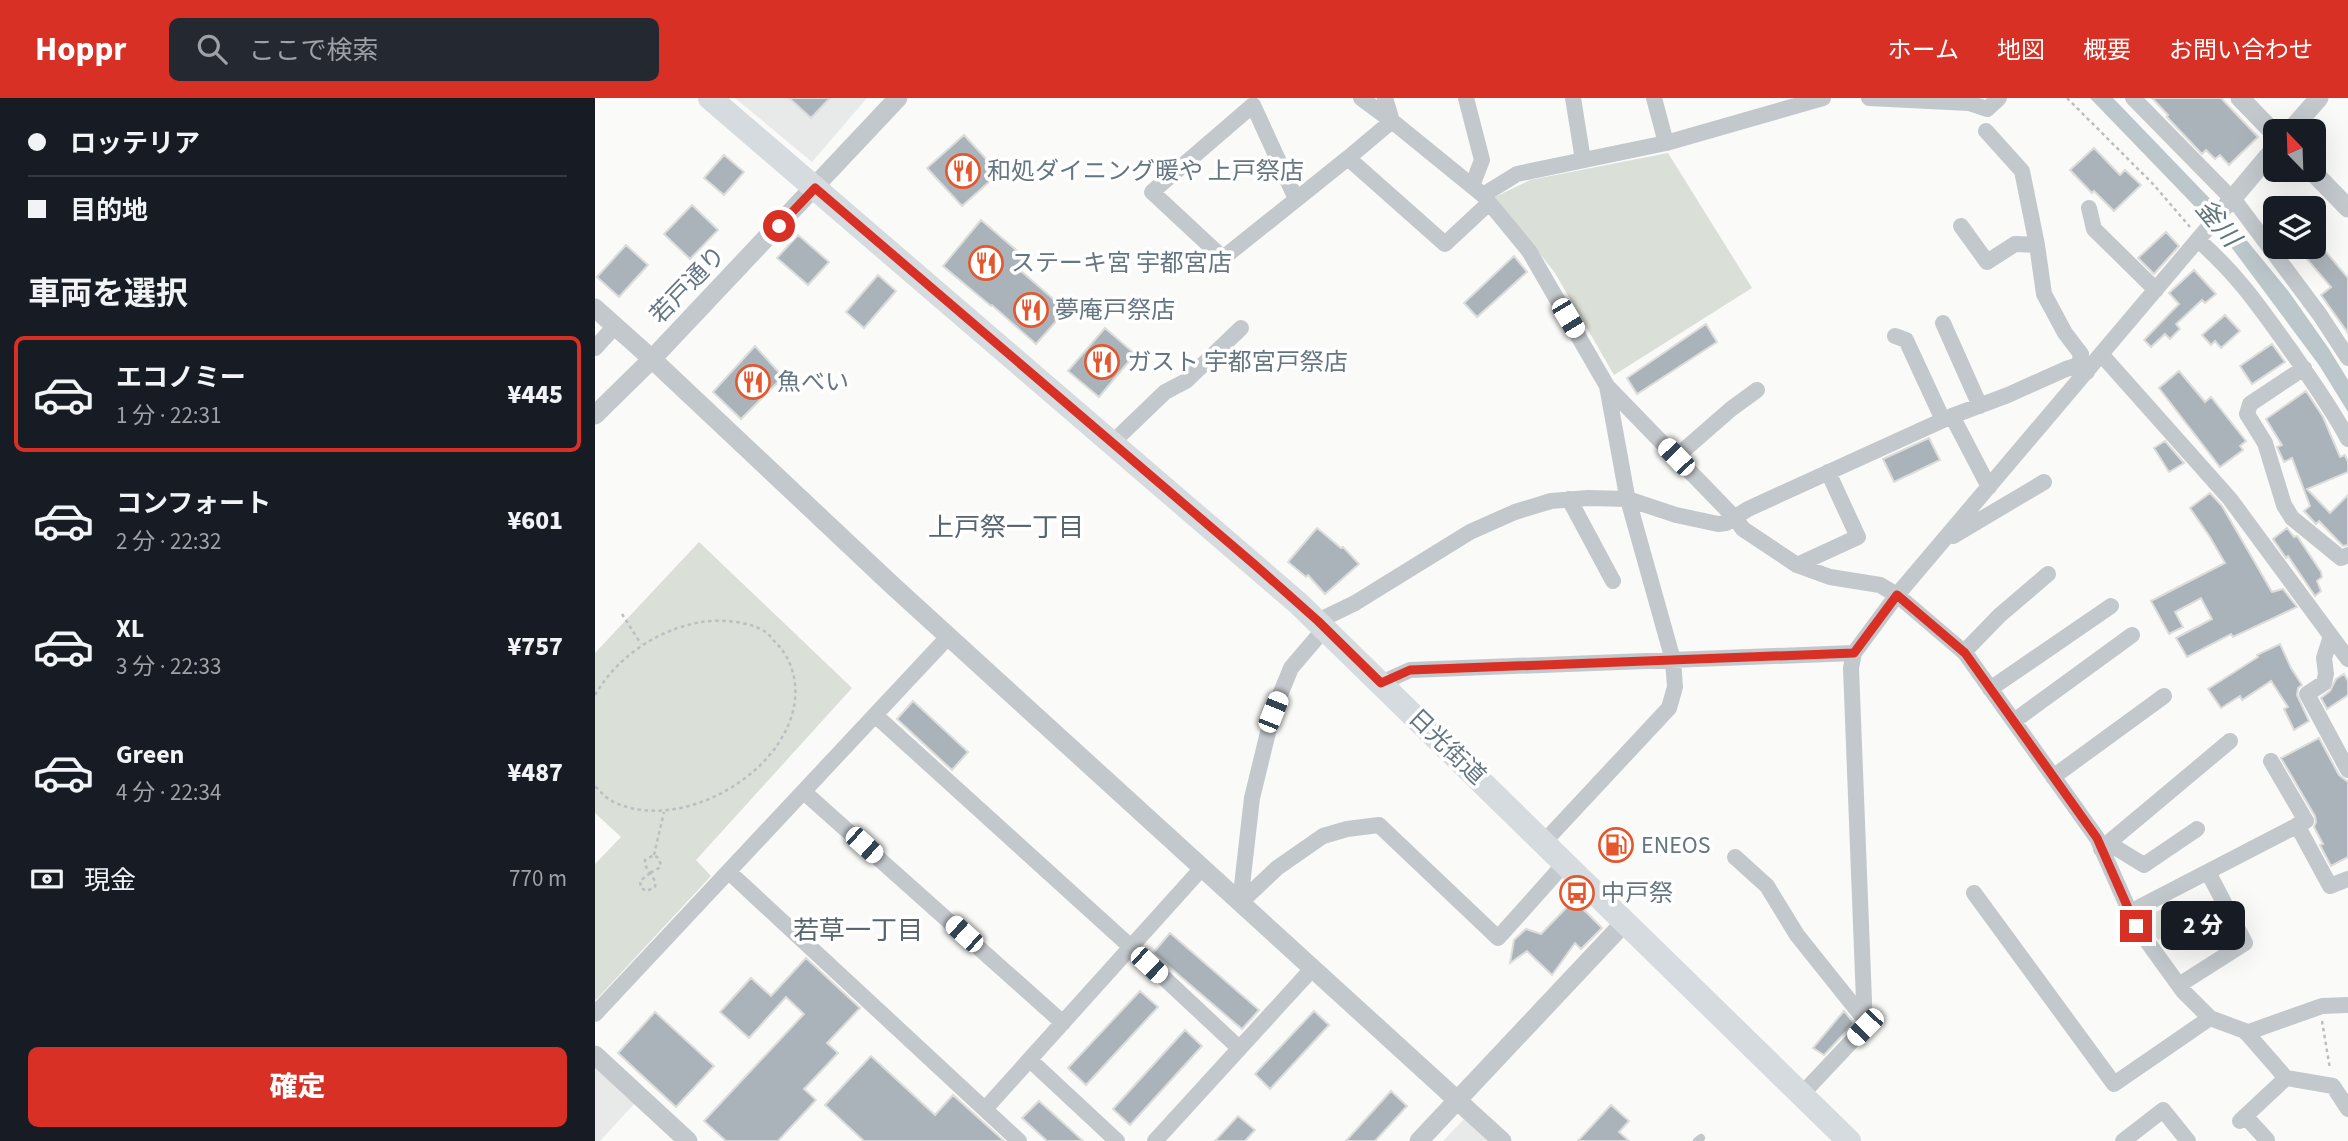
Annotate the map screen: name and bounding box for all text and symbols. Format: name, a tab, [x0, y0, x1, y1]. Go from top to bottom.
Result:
search box	[169, 18, 659, 81]
text: Hoppr	[35, 26, 127, 73]
icon: search	[193, 30, 231, 68]
text: ここで検索	[249, 32, 379, 69]
text: ホーム	[1888, 33, 1959, 68]
text: 地図	[1997, 33, 2045, 68]
text: 概要	[2083, 33, 2131, 68]
text: お問い合わせ	[2169, 33, 2313, 68]
north arrow	[2263, 119, 2326, 182]
map controls	[2263, 119, 2326, 259]
text: ロッテリア	[70, 125, 200, 162]
restaurant icon: 和処ダイニング暖や 上戸祭店	[944, 152, 982, 190]
place label: 和処ダイニング暖や 上戸祭店	[987, 154, 1304, 189]
water label: 釜川	[2187, 191, 2251, 257]
text: 目的地	[70, 192, 148, 229]
button: layers	[2263, 196, 2326, 259]
route start	[763, 210, 795, 242]
street label: 若戸通り	[642, 238, 734, 332]
restaurant icon: ステーキ宮 宇都宮店	[967, 244, 1005, 282]
place label: ステーキ宮 宇都宮店	[1011, 246, 1232, 281]
text: 車両を選択	[28, 271, 188, 317]
restaurant icon: 夢庵戸祭店	[1012, 291, 1050, 329]
place label: 夢庵戸祭店	[1055, 293, 1175, 328]
car	[1549, 295, 1588, 341]
restaurant icon: ガスト 宇都宮戸祭店	[1083, 343, 1121, 381]
place label: ガスト 宇都宮戸祭店	[1127, 345, 1348, 380]
text: エコノミー	[116, 359, 246, 396]
icon: car	[32, 363, 95, 426]
restaurant icon: 魚べい	[734, 363, 772, 401]
place label: 魚べい	[777, 365, 849, 400]
text: ¥445	[507, 376, 563, 413]
text: 1 分 · 22:31	[116, 399, 221, 432]
car	[1654, 435, 1699, 479]
text: コンフォート	[116, 485, 271, 522]
icon: car	[32, 489, 95, 552]
text: ¥601	[507, 502, 563, 539]
district label: 上戸祭一丁目	[928, 509, 1084, 546]
text: 2 分 · 22:32	[116, 525, 221, 558]
text: XL	[116, 610, 144, 647]
icon: car	[32, 615, 95, 678]
text: ¥757	[507, 628, 563, 665]
text: 3 分 · 22:33	[116, 650, 221, 683]
car	[1256, 689, 1291, 735]
street label: 日光街道	[1400, 701, 1494, 793]
text: Green	[116, 736, 184, 773]
icon: car	[32, 741, 95, 804]
text: ¥487	[507, 754, 563, 791]
text: 4 分 · 22:34	[116, 776, 221, 809]
car	[842, 823, 887, 867]
fuel station icon: ENEOS	[1597, 826, 1635, 864]
place label: ENEOS	[1641, 828, 1711, 863]
icon: cash	[28, 860, 66, 898]
text: 現金	[84, 862, 136, 899]
text: 770 m	[509, 862, 567, 895]
bus stop icon: 中戸祭	[1558, 874, 1596, 912]
place label: 中戸祭	[1601, 876, 1673, 911]
callout: 2 分	[2161, 902, 2245, 950]
text: 2 分	[2183, 909, 2223, 942]
route end	[2120, 910, 2152, 942]
district label: 若草一丁目	[793, 912, 923, 949]
car	[942, 912, 987, 956]
car	[1127, 943, 1172, 987]
car	[1843, 1005, 1888, 1049]
button: 確定	[28, 1047, 567, 1127]

